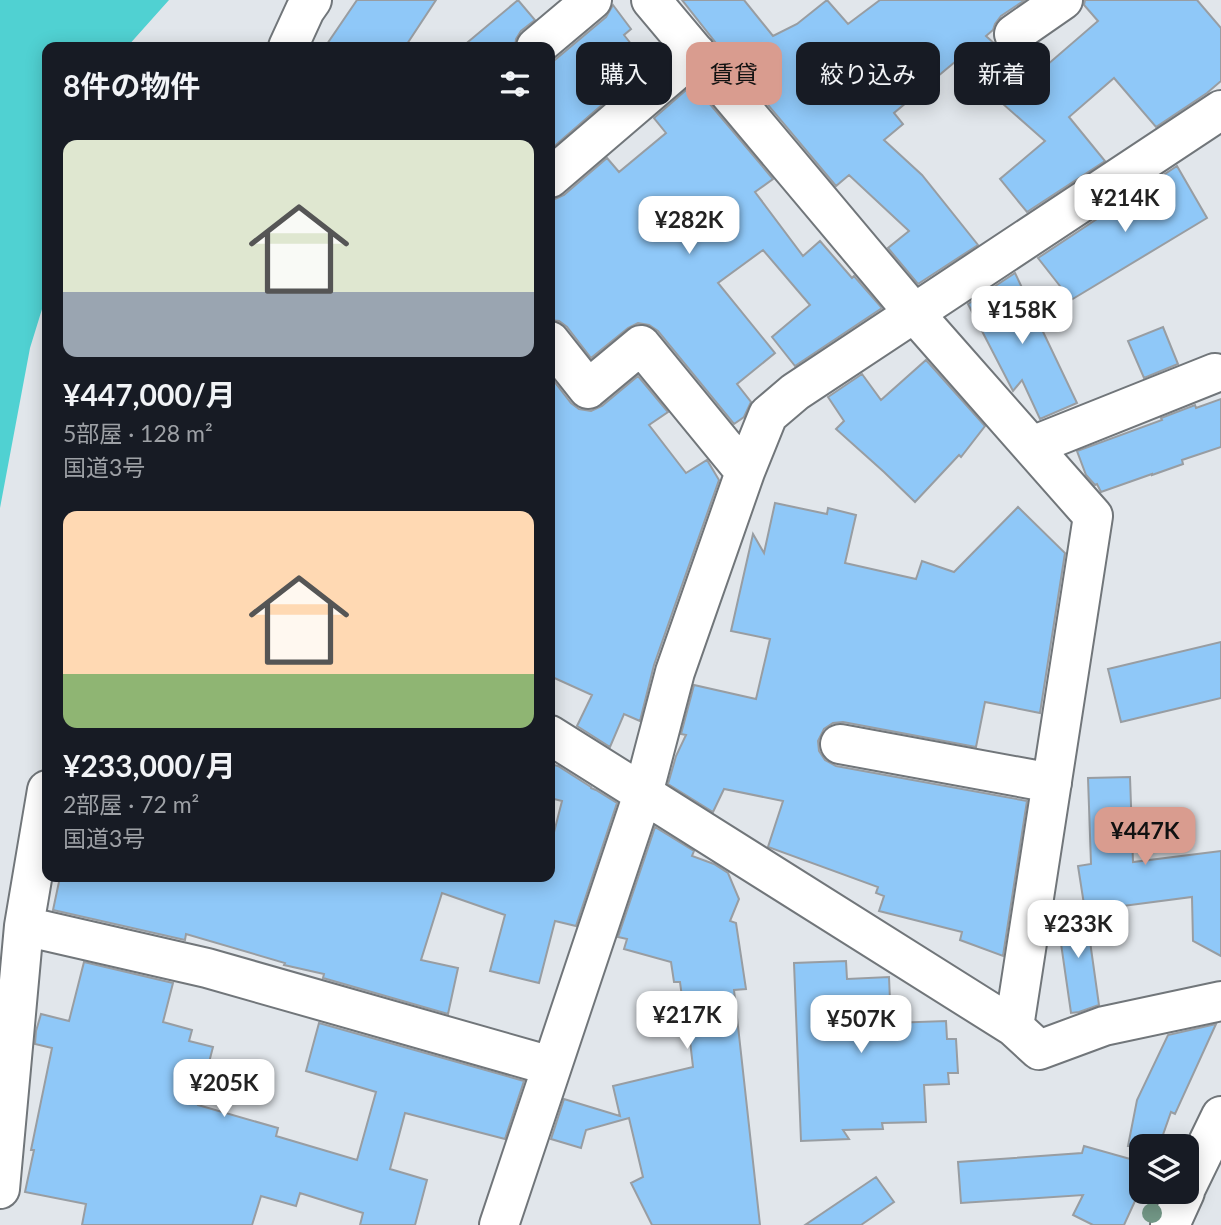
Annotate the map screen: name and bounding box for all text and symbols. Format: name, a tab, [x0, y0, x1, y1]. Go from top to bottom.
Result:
chip: 購入	[576, 42, 672, 105]
chip: 賃貸	[686, 42, 782, 105]
chip: 絞り込み	[796, 42, 940, 105]
chip: 新着	[954, 42, 1050, 105]
icon: filters	[496, 65, 534, 103]
text: 8件の物件	[63, 67, 200, 103]
pin: ¥214K	[1076, 174, 1174, 234]
text: ¥214K	[1090, 183, 1160, 211]
icon: home	[236, 186, 362, 312]
pin: ¥282K	[640, 196, 738, 256]
text: ¥282K	[654, 205, 724, 233]
pin: ¥158K	[973, 286, 1071, 346]
text: ¥158K	[987, 295, 1057, 323]
text: ¥447,000/月	[63, 376, 236, 412]
text: 5部屋 · 128 m²	[63, 419, 213, 447]
text: 国道3号	[63, 453, 145, 481]
icon: home	[236, 557, 362, 683]
text: ¥233,000/月	[63, 747, 236, 783]
text: 2部屋 · 72 m²	[63, 790, 199, 818]
pin: ¥447K	[1096, 808, 1194, 867]
text: ¥447K	[1110, 816, 1180, 844]
text: 国道3号	[63, 824, 145, 852]
pin: ¥233K	[1029, 900, 1127, 960]
text: ¥233K	[1043, 909, 1113, 937]
pin: ¥217K	[638, 992, 736, 1051]
pin: ¥507K	[812, 996, 910, 1055]
text: ¥217K	[652, 1000, 722, 1028]
text: ¥507K	[826, 1004, 896, 1032]
pin: ¥205K	[175, 1060, 273, 1119]
text: ¥205K	[189, 1068, 259, 1096]
map controls	[1129, 1134, 1199, 1204]
button: layers	[1129, 1134, 1199, 1204]

